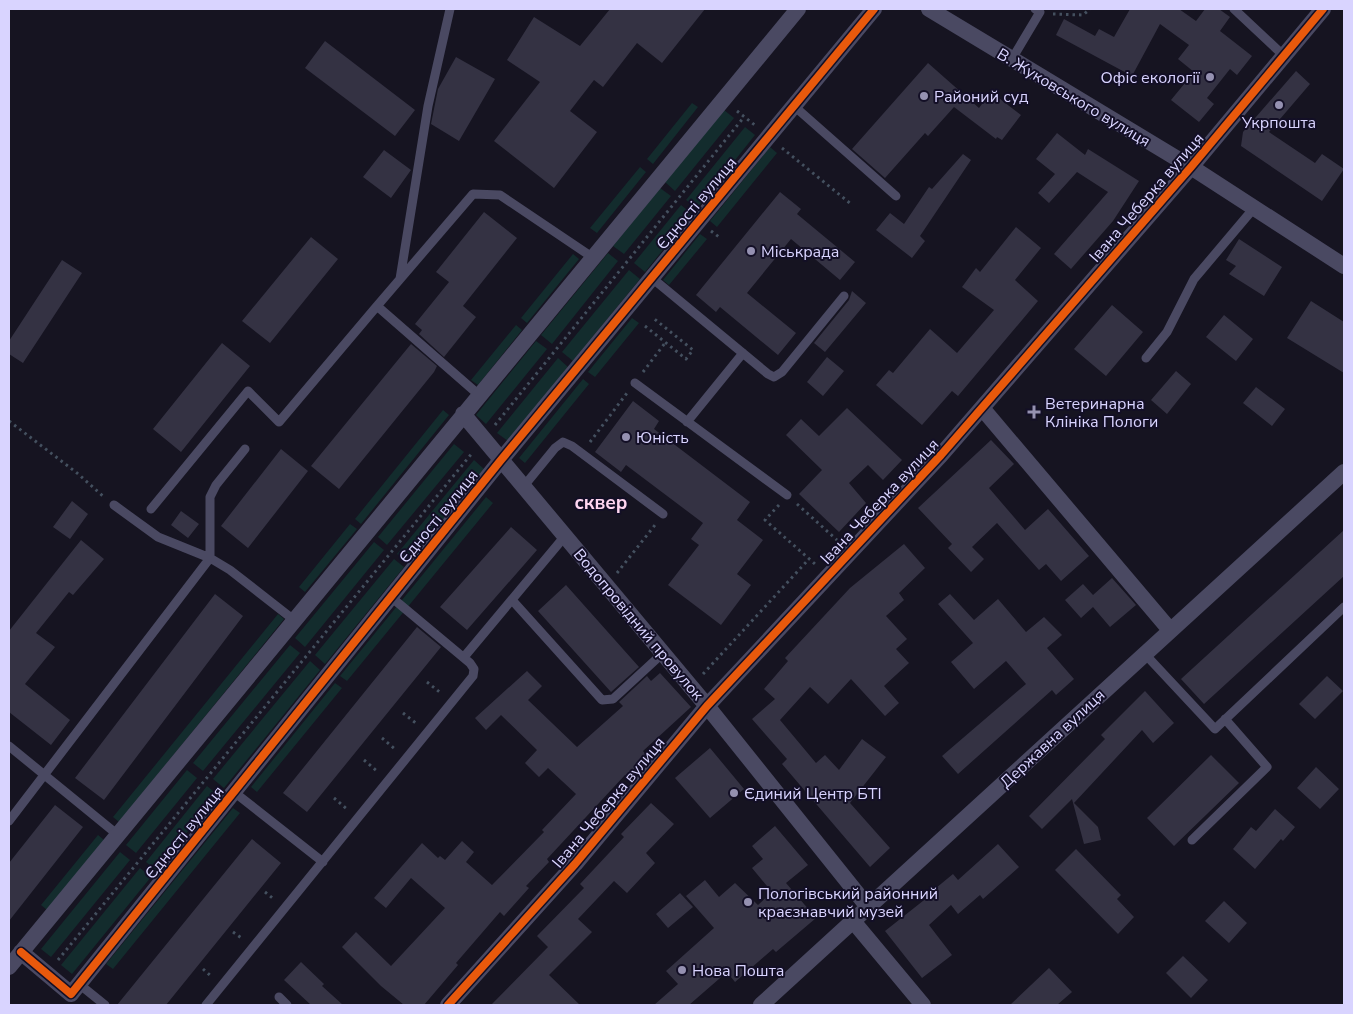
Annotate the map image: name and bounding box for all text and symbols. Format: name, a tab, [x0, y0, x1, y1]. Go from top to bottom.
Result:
street label: В. Жуковського вулиця	[993, 43, 1154, 152]
place label: Офіс екології	[1101, 67, 1201, 89]
marker: Офіс екології	[1204, 71, 1216, 83]
place label: Районий суд	[934, 86, 1029, 108]
marker: Районий суд	[918, 90, 930, 102]
marker: Укрпошта	[1273, 99, 1285, 111]
place label: Укрпошта	[1241, 112, 1316, 134]
street label: Івана Чеберка вулиця	[1084, 128, 1209, 267]
street label: Єдності вулиця	[651, 153, 742, 255]
place label: Міськрада	[761, 241, 839, 263]
marker: Міськрада	[745, 245, 757, 257]
place label: Ветеринарна Клініка Пологи	[1045, 393, 1158, 433]
marker: Ветеринарна Клініка Пологи	[1027, 405, 1041, 419]
place label: Юність	[636, 427, 689, 449]
marker: Юність	[620, 431, 632, 443]
street label: Івана Чеберка вулиця	[815, 434, 944, 569]
street label: Єдності вулиця	[394, 465, 483, 568]
district label: сквер	[575, 490, 627, 516]
street label: Водопровідний провулок	[568, 544, 709, 706]
street label: Державна вулиця	[995, 684, 1110, 793]
street label: Івана Чеберка вулиця	[547, 732, 670, 873]
street label: Єдності вулиця	[140, 781, 229, 884]
place label: Єдиний Центр БТІ	[744, 783, 882, 805]
marker: Єдиний Центр БТІ	[728, 787, 740, 799]
place label: Пологівський районний краєзнавчий музей	[758, 883, 938, 923]
marker: Пологівський районний краєзнавчий музей	[742, 896, 754, 908]
place label: Нова Пошта	[692, 960, 784, 982]
marker: Нова Пошта	[676, 964, 688, 976]

